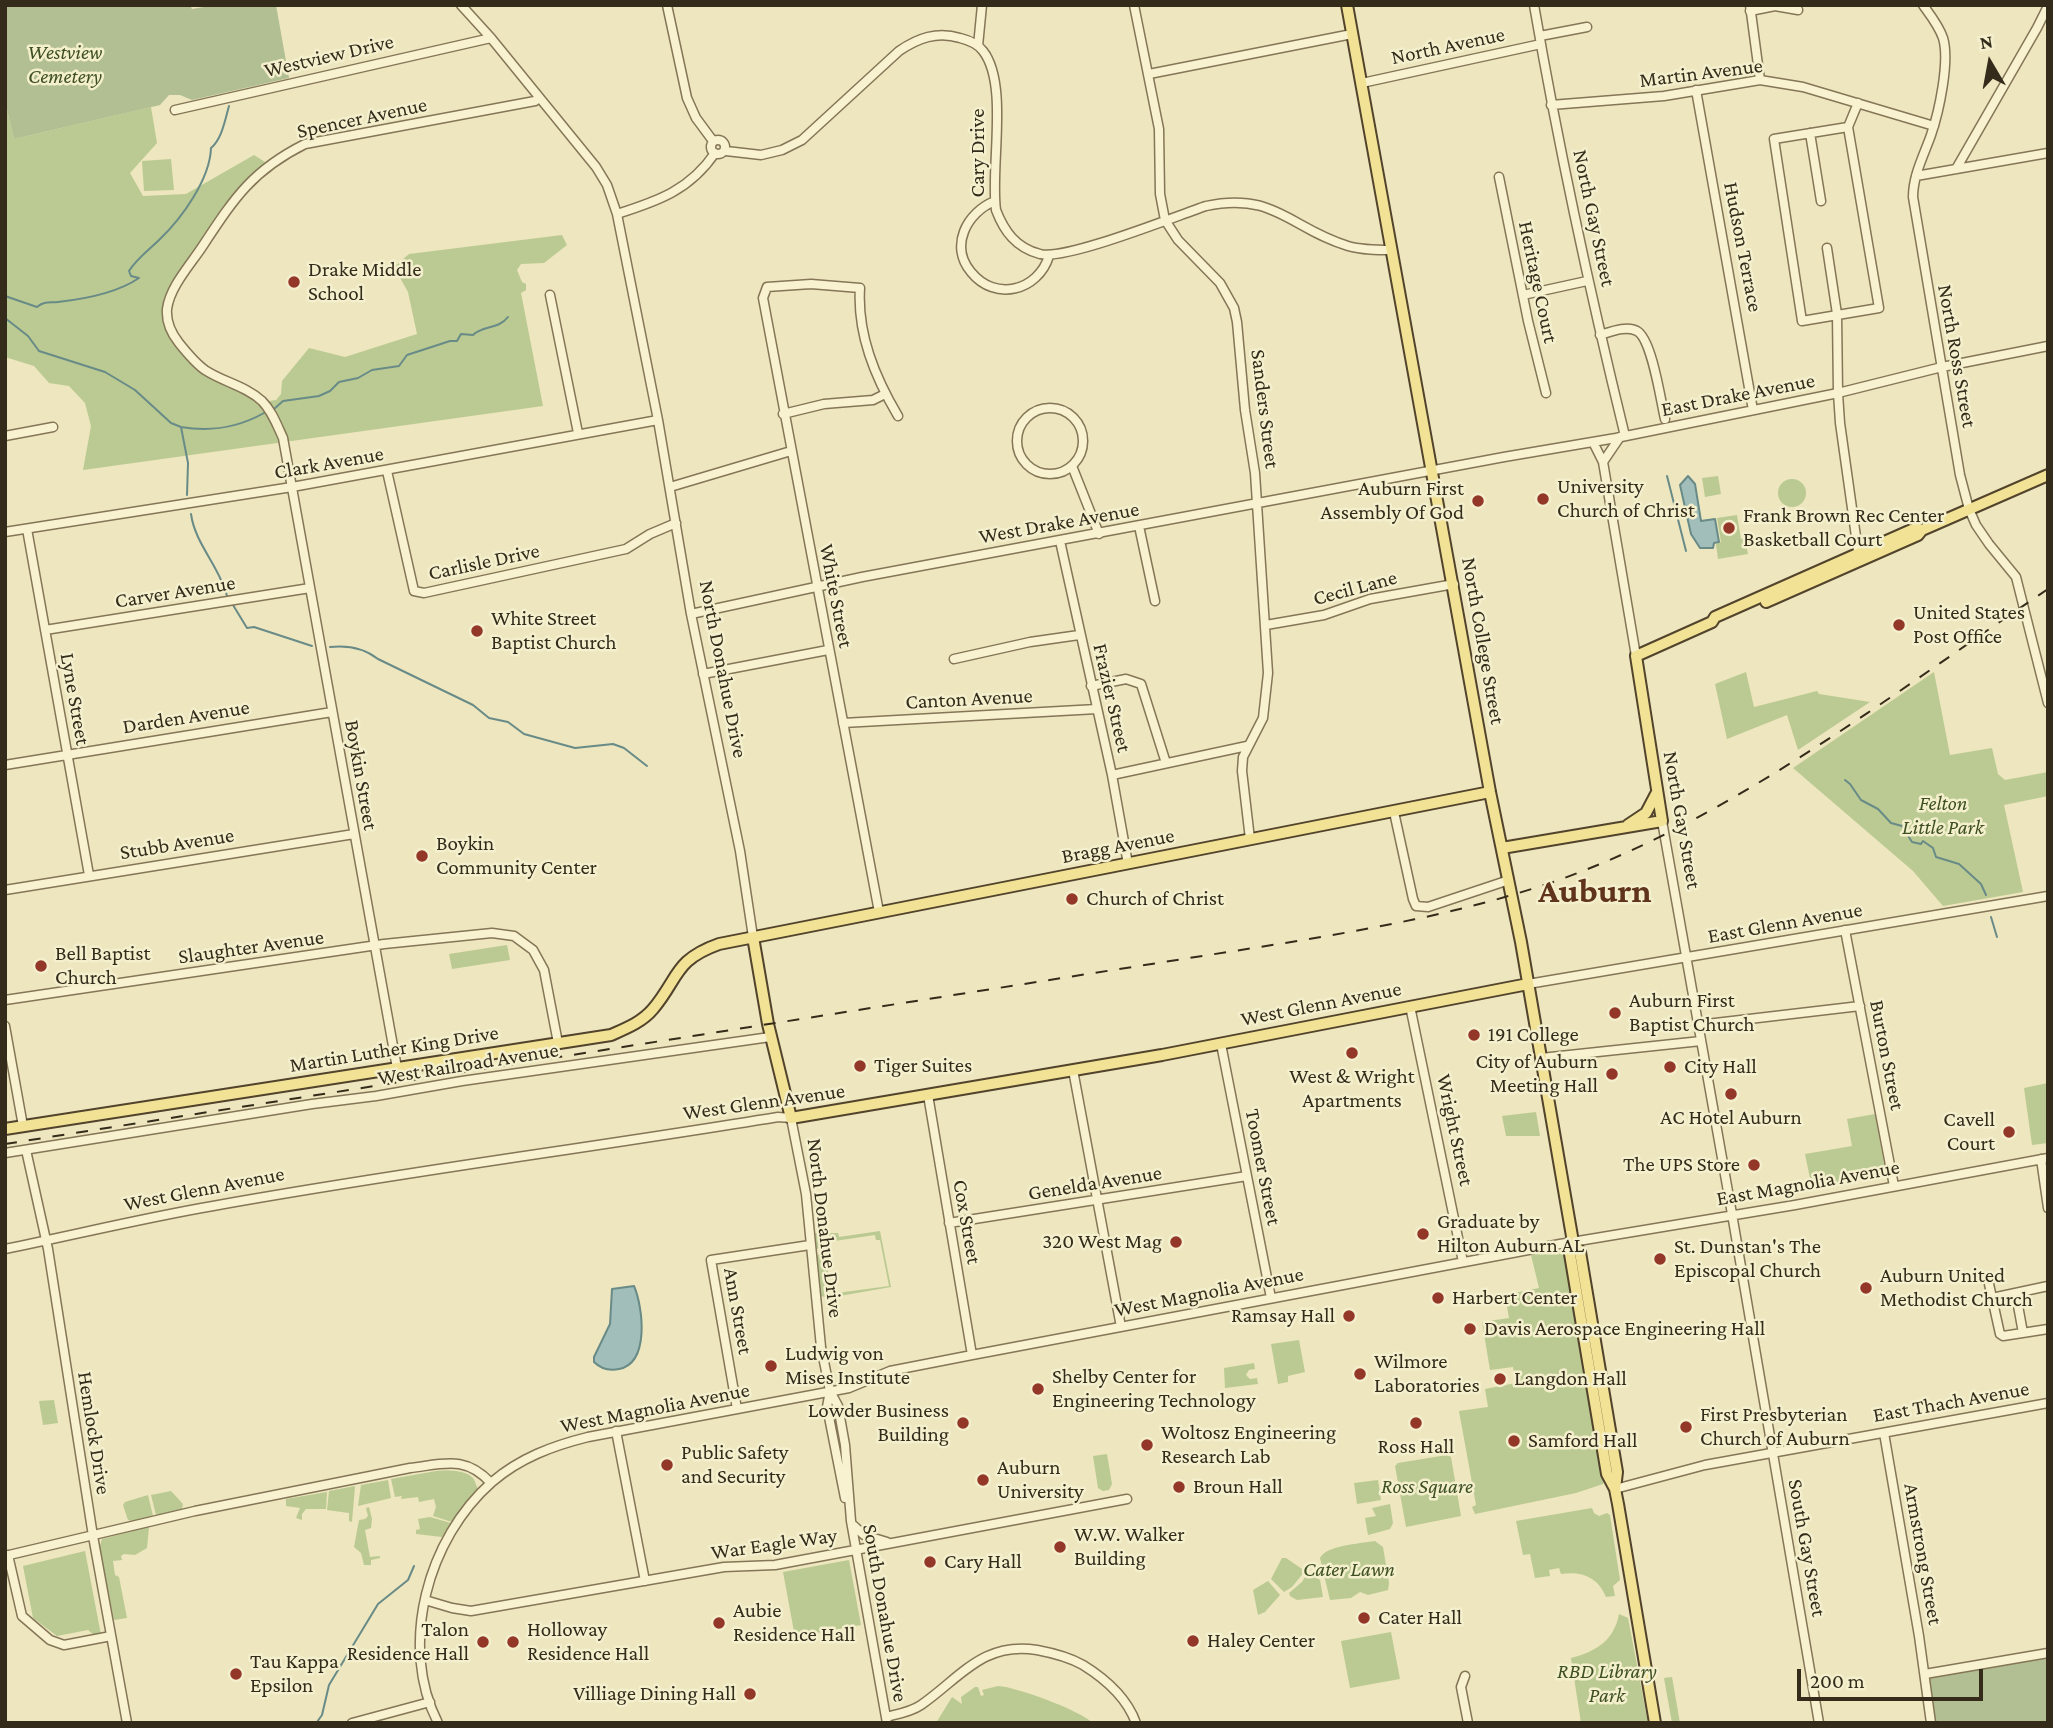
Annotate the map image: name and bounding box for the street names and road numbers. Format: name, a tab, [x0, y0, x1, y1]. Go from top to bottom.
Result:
street label: North Avenue	[1389, 22, 1507, 70]
street label: Westview Drive	[262, 29, 396, 83]
street label: Martin Avenue	[1638, 53, 1764, 93]
street label: Spencer Avenue	[295, 92, 429, 144]
street label: Cary Drive	[965, 109, 991, 197]
street label: North Gay Street	[1567, 147, 1621, 289]
street label: Hudson Terrace	[1718, 180, 1768, 314]
street label: Heritage Court	[1513, 219, 1563, 345]
street label: North Ross Street	[1932, 282, 1982, 430]
street label: Sanders Street	[1245, 348, 1285, 470]
street label: East Drake Avenue	[1659, 368, 1817, 422]
street label: Clark Avenue	[272, 441, 386, 485]
street label: West Drake Avenue	[977, 496, 1141, 550]
street label: Carlisle Drive	[426, 538, 542, 586]
street label: White Street	[814, 542, 858, 650]
street label: North College Street	[1456, 556, 1510, 726]
street label: Cecil Lane	[1310, 565, 1400, 611]
street label: Carver Avenue	[113, 570, 237, 614]
street label: North Donahue Drive	[693, 578, 753, 760]
street label: Frazier Street	[1087, 641, 1137, 755]
street label: Lyne Street	[54, 651, 96, 747]
street label: Canton Avenue	[905, 683, 1033, 715]
street label: Darden Avenue	[121, 695, 251, 739]
street label: Boykin Street	[339, 718, 383, 832]
street label: North Gay Street	[1657, 749, 1707, 891]
street label: Stubb Avenue	[118, 823, 236, 865]
street label: Bragg Avenue	[1059, 823, 1177, 869]
street label: East Glenn Avenue	[1706, 897, 1864, 949]
street label: Slaughter Avenue	[177, 924, 325, 970]
street label: West Glenn Avenue	[1239, 976, 1403, 1032]
street label: Burton Street	[1864, 998, 1910, 1112]
street label: Martin Luther King Drive	[288, 1020, 500, 1078]
street label: West Railroad Avenue	[376, 1037, 560, 1091]
street label: Wright Street	[1431, 1072, 1479, 1188]
street label: West Glenn Avenue	[681, 1078, 847, 1126]
street label: Toomer Street	[1239, 1107, 1287, 1227]
street label: North Donahue Drive	[802, 1137, 848, 1319]
street label: East Magnolia Avenue	[1714, 1154, 1902, 1212]
street label: Genelda Avenue	[1026, 1160, 1164, 1206]
street label: West Glenn Avenue	[122, 1161, 286, 1217]
street label: Cox Street	[947, 1178, 987, 1266]
street label: West Magnolia Avenue	[1112, 1261, 1306, 1323]
street label: Ann Street	[718, 1266, 758, 1356]
street label: Hemlock Drive	[72, 1370, 116, 1496]
street label: East Thach Avenue	[1871, 1376, 2031, 1428]
street label: West Magnolia Avenue	[558, 1377, 752, 1439]
street label: South Gay Street	[1782, 1477, 1832, 1619]
street label: Armstrong Street	[1898, 1481, 1948, 1627]
street label: South Donahue Drive	[857, 1522, 913, 1704]
street label: War Eagle Way	[709, 1523, 839, 1565]

